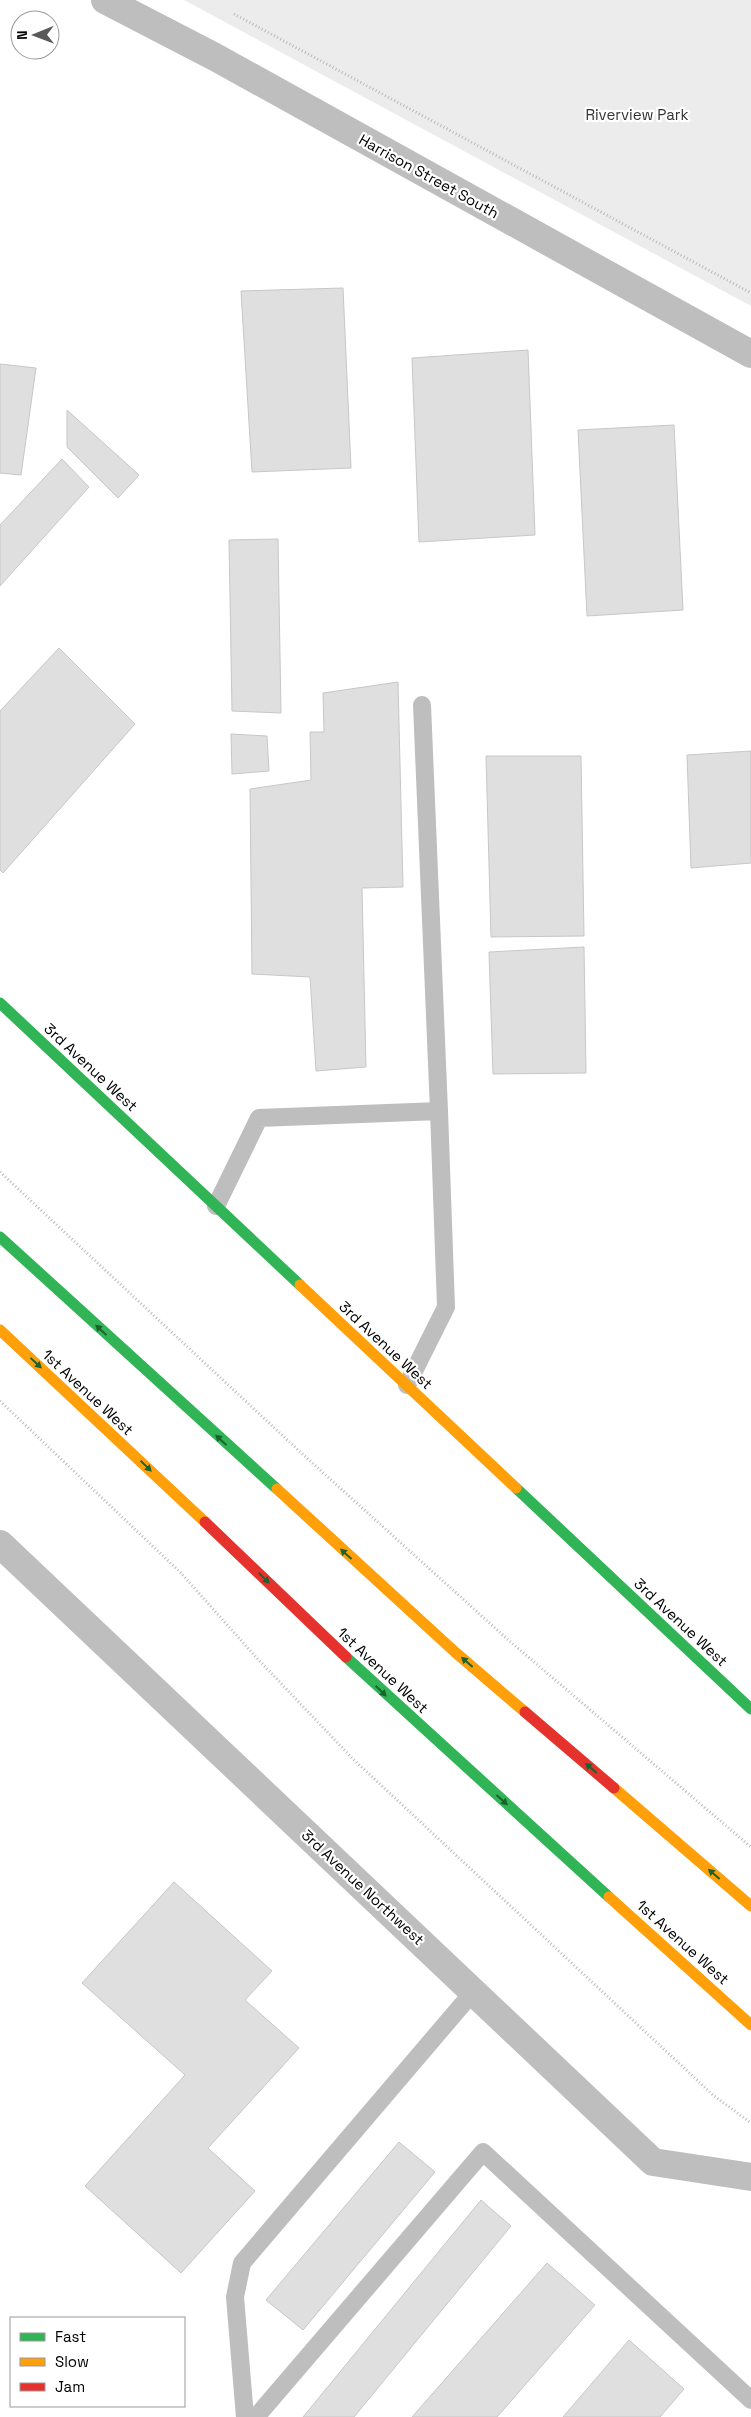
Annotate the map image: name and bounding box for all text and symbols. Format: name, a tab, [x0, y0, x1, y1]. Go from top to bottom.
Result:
north arrow	[10, 10, 60, 60]
text: N	[13, 30, 31, 40]
park label: Riverview Park	[585, 105, 689, 124]
street label: Harrison Street South	[356, 130, 502, 222]
street label: 3rd Avenue West	[40, 1019, 142, 1115]
street label: 3rd Avenue West	[335, 1297, 437, 1393]
one-way arrow	[95, 1324, 107, 1336]
street label: 1st Avenue West	[38, 1345, 138, 1439]
one-way arrow	[29, 1357, 41, 1369]
one-way arrow	[215, 1434, 227, 1446]
one-way arrow	[140, 1460, 152, 1472]
one-way arrow	[341, 1548, 353, 1560]
one-way arrow	[258, 1572, 270, 1584]
street label: 3rd Avenue West	[630, 1574, 732, 1670]
street label: 1st Avenue West	[333, 1623, 433, 1717]
one-way arrow	[461, 1657, 474, 1668]
one-way arrow	[375, 1684, 387, 1696]
one-way arrow	[584, 1763, 597, 1774]
one-way arrow	[495, 1794, 508, 1805]
street label: 3rd Avenue Northwest	[298, 1825, 428, 1949]
one-way arrow	[708, 1869, 720, 1880]
street label: 1st Avenue West	[633, 1896, 733, 1989]
legend	[10, 2317, 185, 2407]
text: Fast	[55, 2327, 86, 2346]
text: Slow	[55, 2352, 89, 2371]
text: Jam	[55, 2377, 85, 2396]

